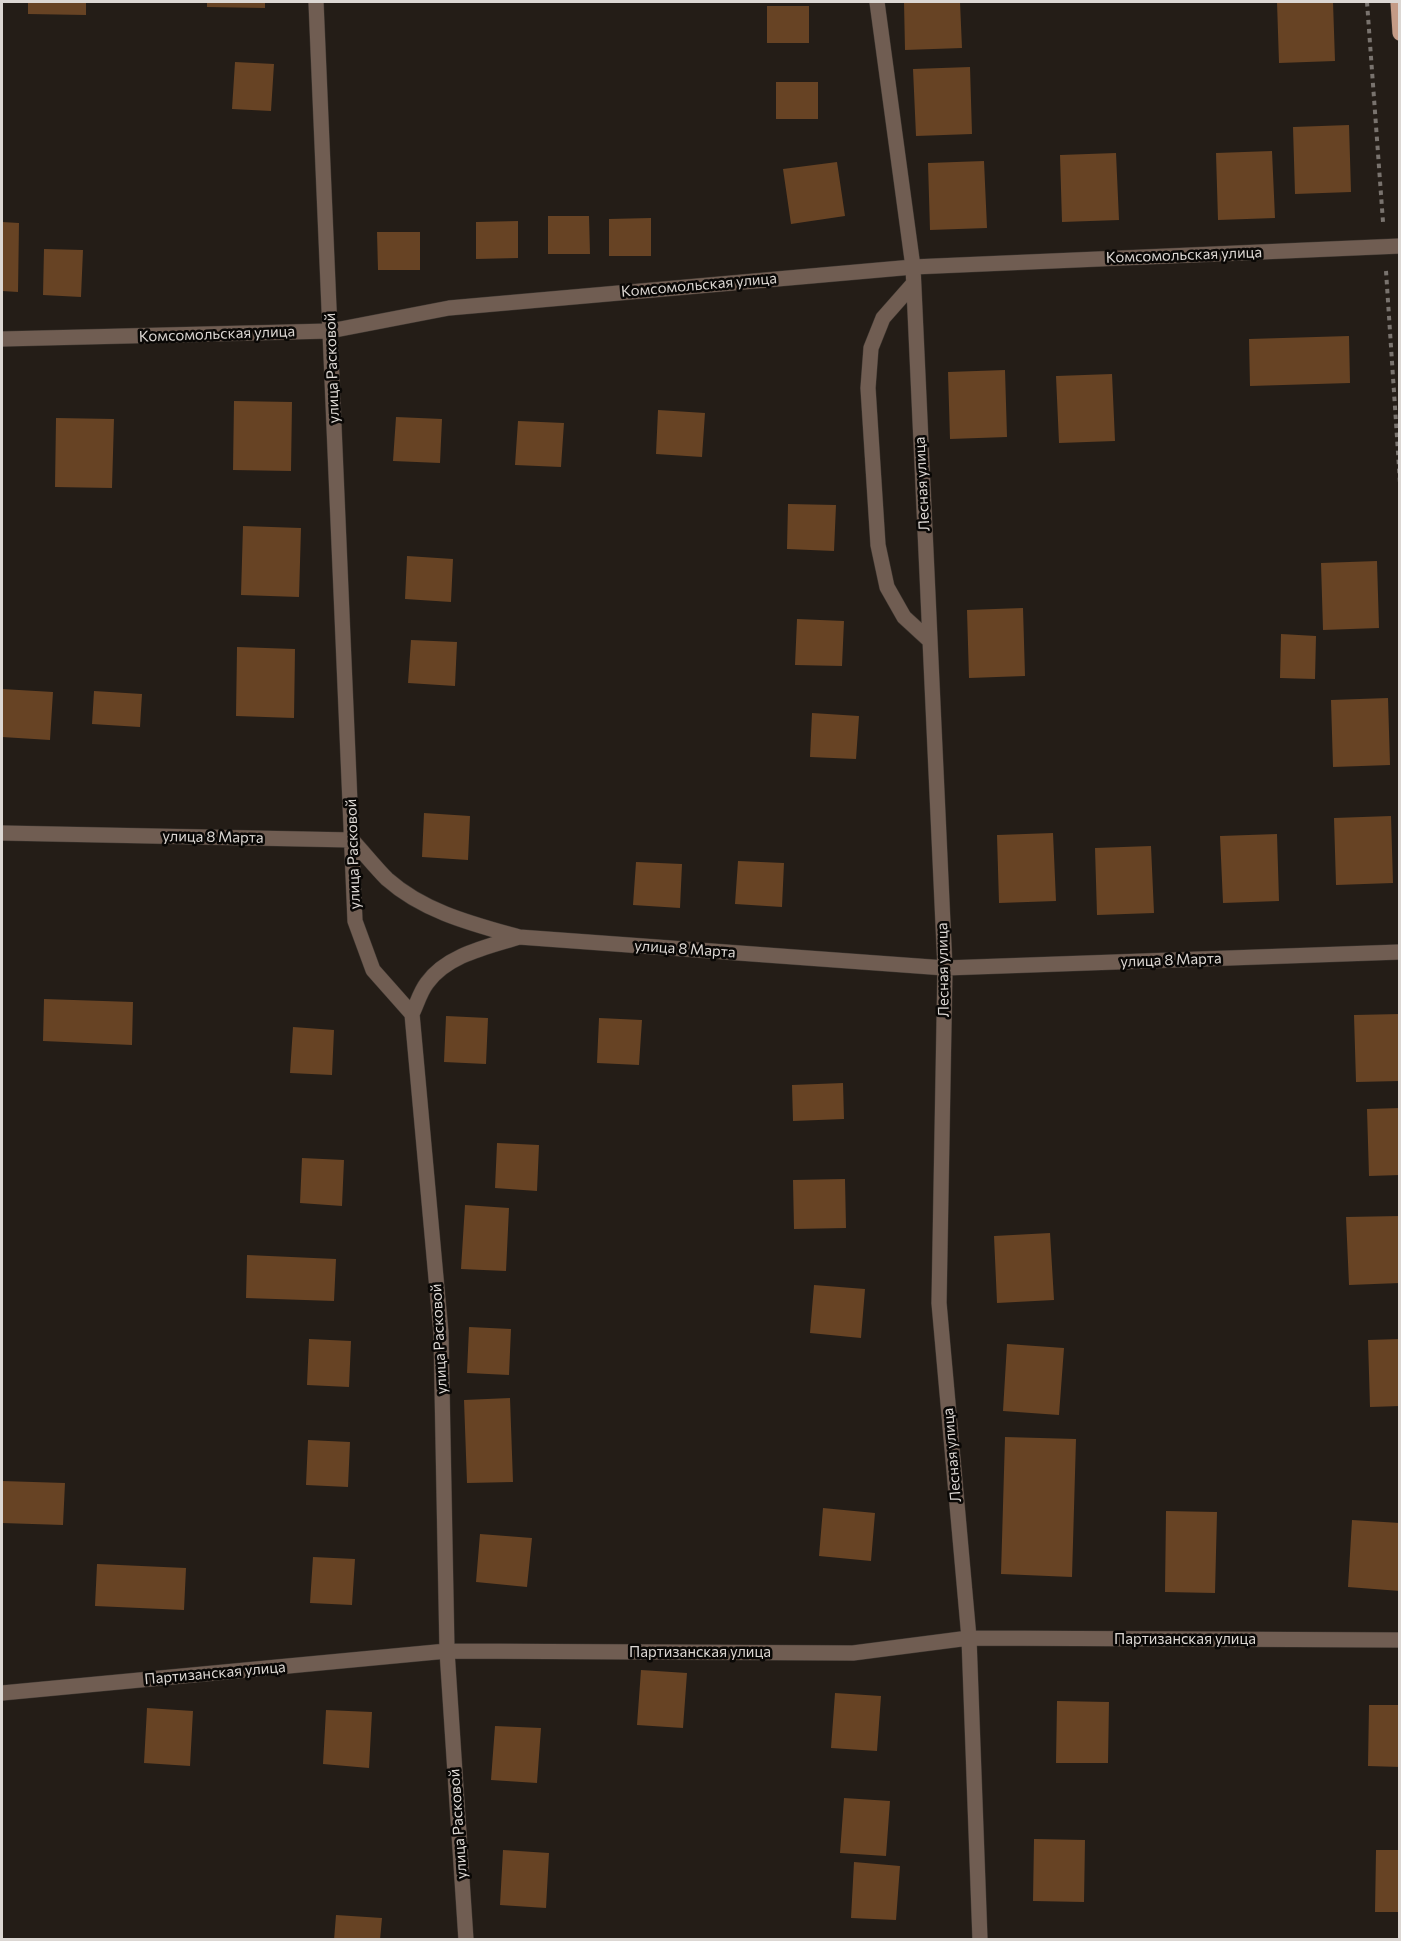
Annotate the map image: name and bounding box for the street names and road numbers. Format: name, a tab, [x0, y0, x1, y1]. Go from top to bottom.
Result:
street label: Комсомольская улица	[1106, 243, 1262, 267]
street label: Комсомольская улица	[620, 269, 778, 301]
street label: улица Расковой	[321, 312, 343, 424]
street label: Комсомольская улица	[139, 322, 295, 346]
street label: Лесная улица	[911, 436, 933, 532]
street label: улица Расковой	[342, 798, 364, 910]
street label: улица 8 Марта	[162, 827, 264, 847]
street label: Лесная улица	[933, 922, 953, 1018]
street label: улица 8 Марта	[634, 936, 736, 962]
street label: улица 8 Марта	[1120, 949, 1222, 971]
street label: улица Расковой	[427, 1283, 451, 1395]
street label: Лесная улица	[939, 1407, 965, 1503]
street label: Партизанская улица	[1114, 1630, 1256, 1648]
street label: Партизанская улица	[629, 1643, 771, 1661]
street label: Партизанская улица	[144, 1658, 286, 1688]
street label: улица Расковой	[445, 1768, 471, 1880]

